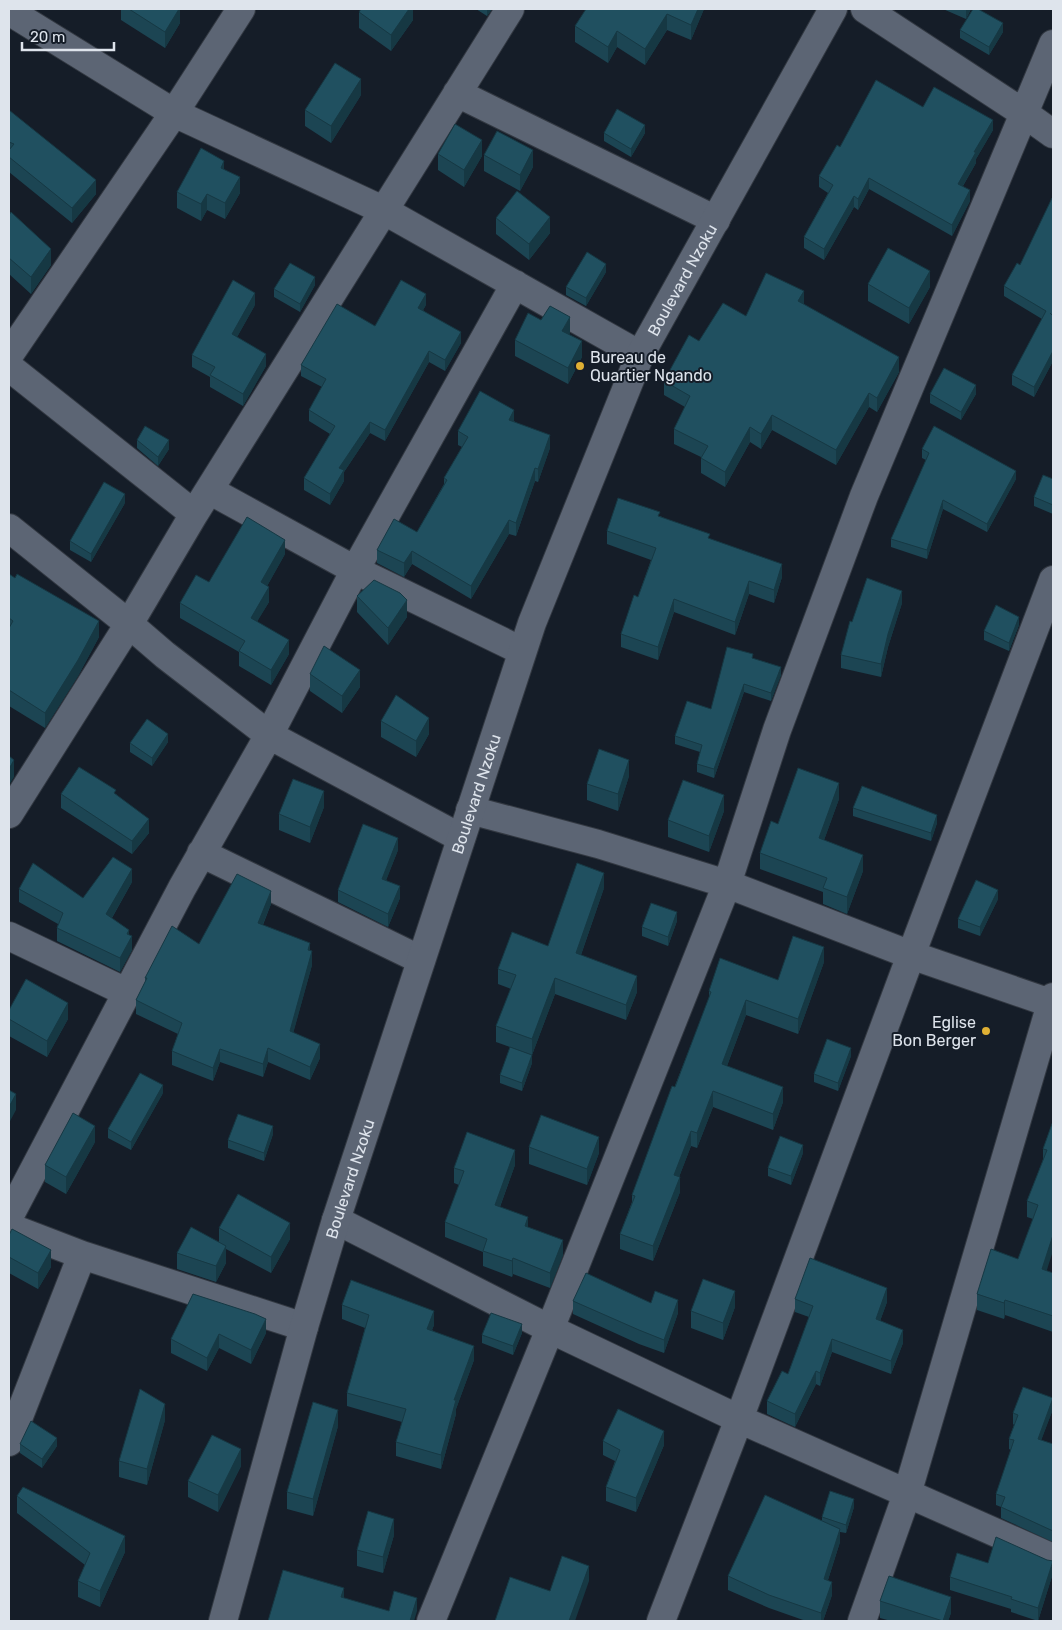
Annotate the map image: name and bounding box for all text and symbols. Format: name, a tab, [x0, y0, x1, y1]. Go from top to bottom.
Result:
scale bar	[22, 20, 115, 52]
text: 20 m	[30, 28, 65, 46]
street label: Boulevard Nzoku	[644, 221, 721, 339]
place label: Bureau de Quartier Ngando	[590, 348, 712, 385]
marker: Bureau de Quartier Ngando	[574, 360, 586, 372]
street label: Boulevard Nzoku	[448, 732, 505, 857]
place label: Eglise Bon Berger	[892, 1013, 976, 1050]
marker: Eglise Bon Berger	[980, 1025, 992, 1037]
street label: Boulevard Nzoku	[322, 1117, 379, 1241]

